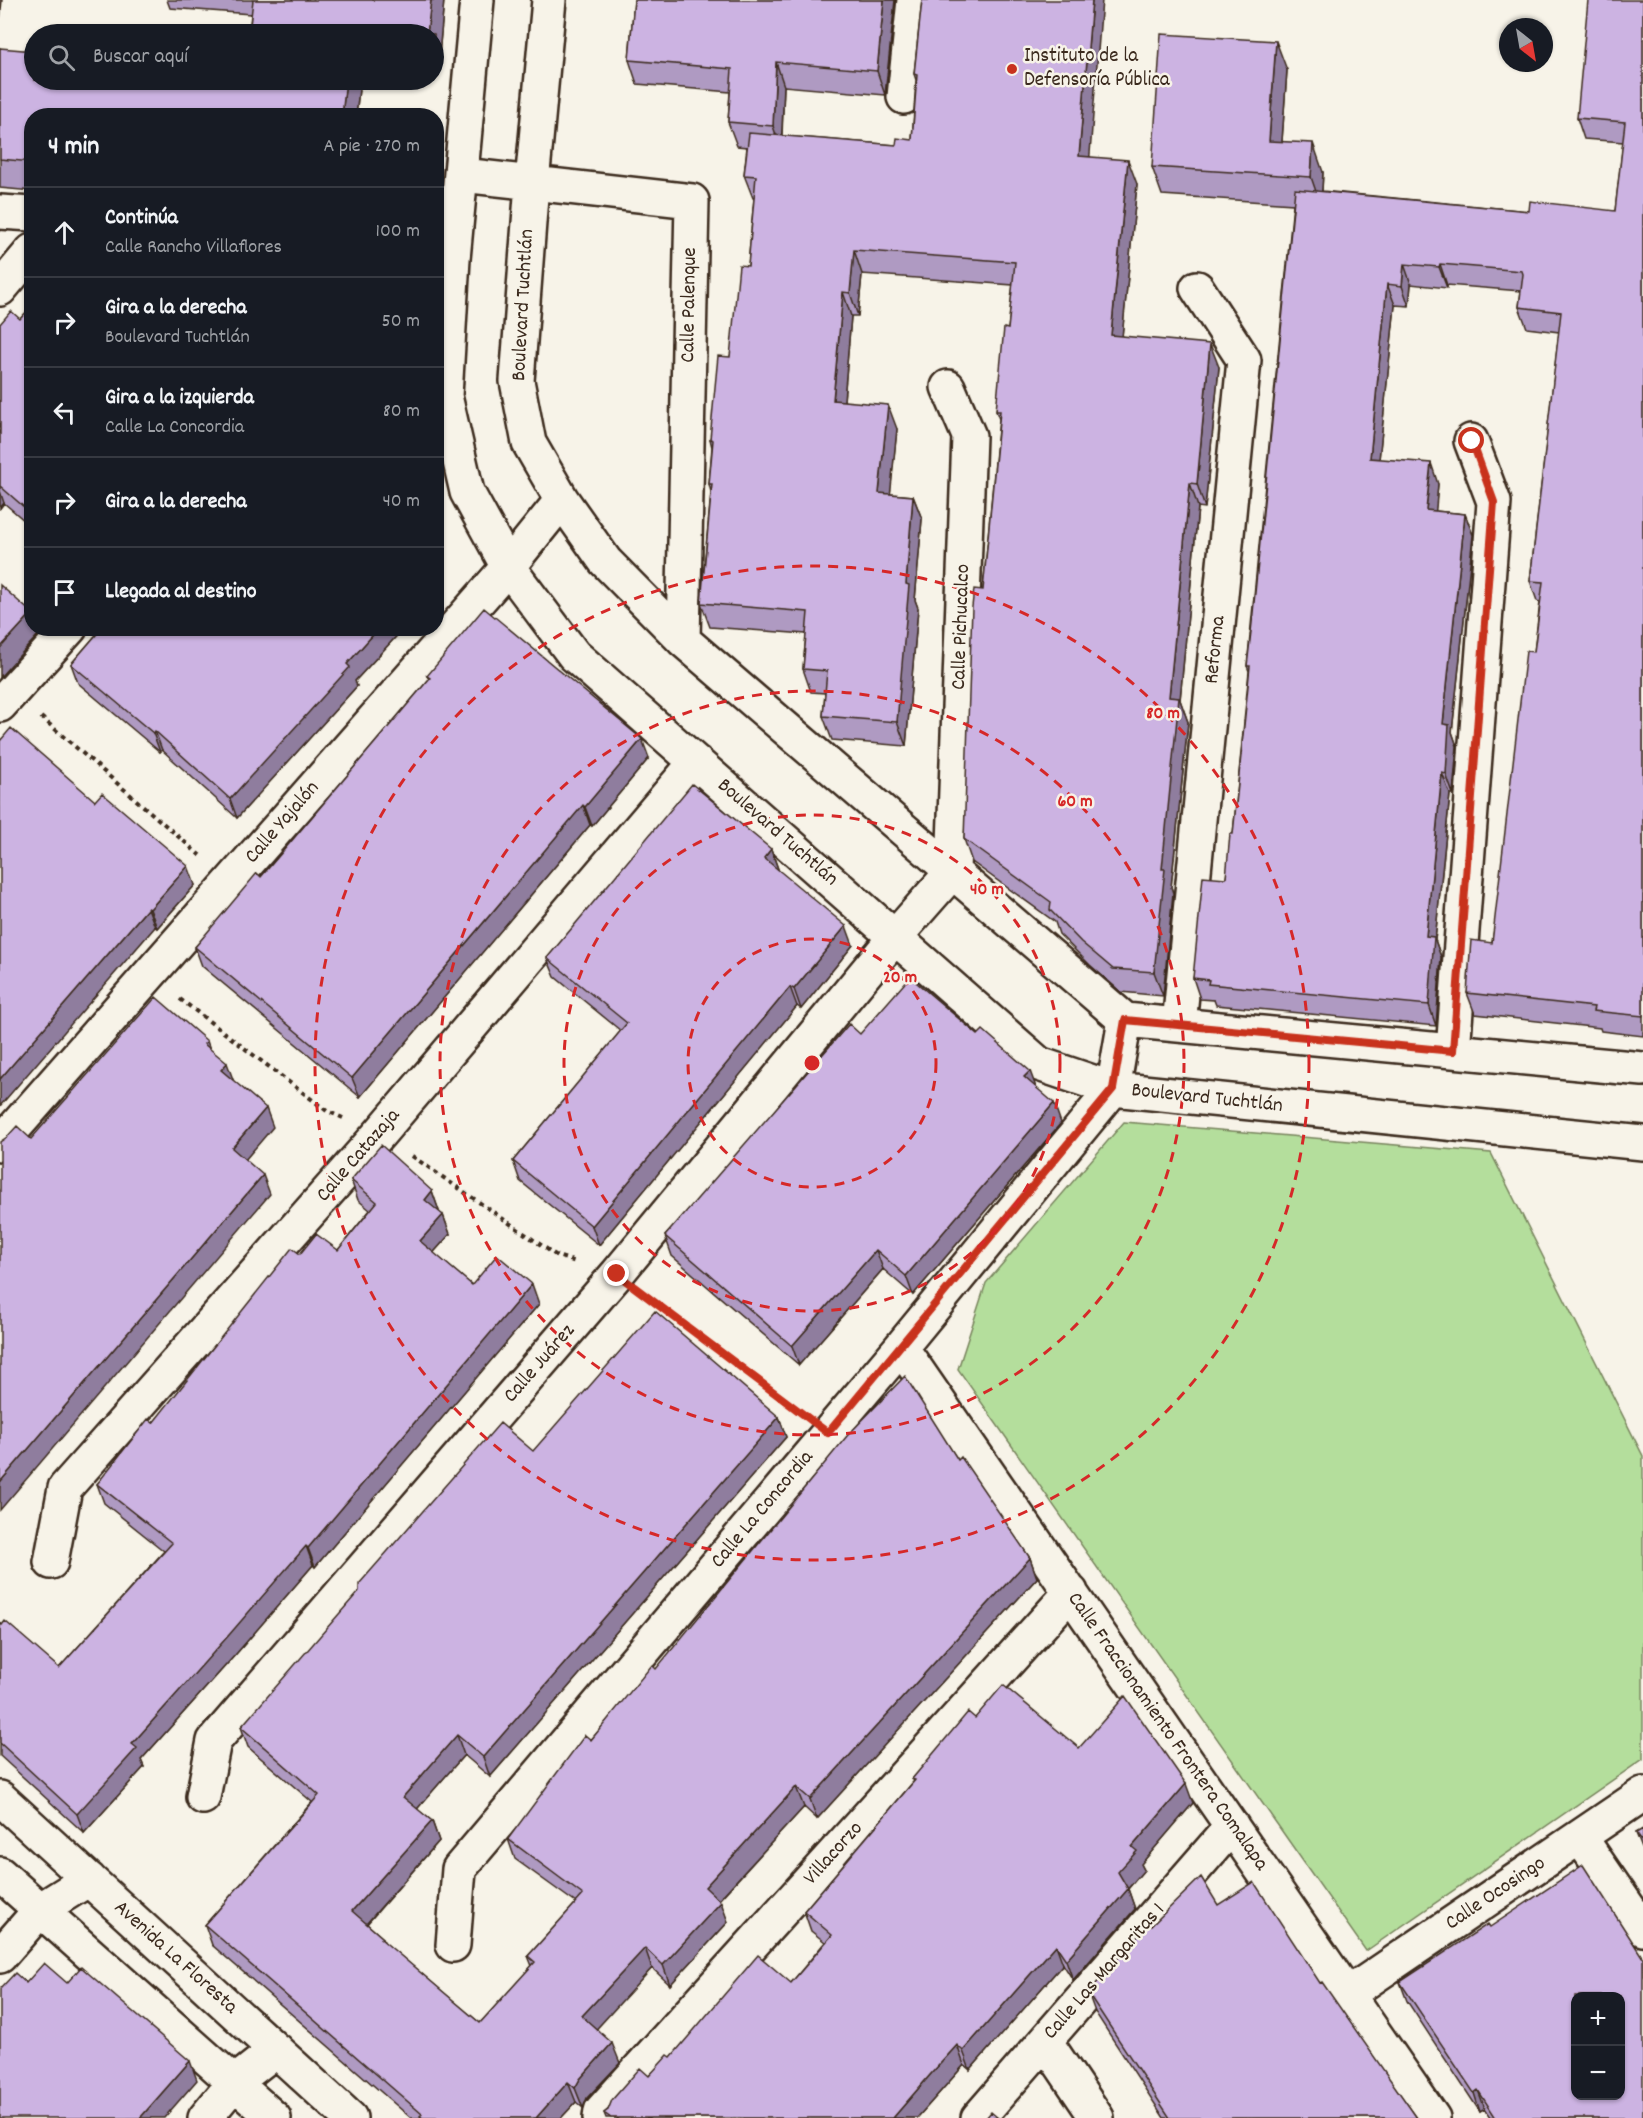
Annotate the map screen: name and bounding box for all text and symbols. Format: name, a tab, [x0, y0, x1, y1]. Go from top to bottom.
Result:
north arrow	[1499, 18, 1553, 72]
search box	[24, 24, 444, 90]
icon: search	[45, 41, 78, 74]
text: Buscar aquí	[93, 42, 188, 73]
place label: Instituto de la Defensoría Pública	[1024, 42, 1171, 96]
marker: Instituto de la Defensoría Pública	[1005, 62, 1019, 76]
text: 4 min	[48, 129, 99, 166]
text: A pie · 270 m	[323, 133, 420, 161]
text: Continúa	[105, 203, 178, 234]
icon: ahead	[48, 216, 81, 249]
text: 100 m	[376, 218, 420, 246]
street label: Boulevard Tuchtlán	[505, 228, 543, 382]
text: Calle Rancho Villaflores	[105, 234, 282, 262]
street label: Calle Palenque	[674, 247, 706, 363]
text: Gira a la derecha	[105, 293, 247, 324]
icon: right	[48, 306, 81, 339]
text: 50 m	[382, 308, 420, 336]
text: Boulevard Tuchtlán	[105, 324, 250, 352]
text: Gira a la izquierda	[105, 383, 254, 414]
icon: left	[48, 396, 81, 429]
text: 80 m	[383, 398, 420, 426]
text: Calle La Concordia	[105, 414, 244, 442]
route start	[1458, 427, 1484, 453]
icon: right	[48, 486, 81, 519]
text: Gira a la derecha	[105, 487, 247, 518]
text: 40 m	[382, 488, 420, 516]
street label: Calle Pichucalco	[945, 564, 979, 690]
icon: arrive	[48, 576, 81, 609]
text: Llegada al destino	[105, 577, 257, 608]
street label: Reforma	[1198, 613, 1235, 686]
text: 80 m	[1146, 702, 1180, 727]
street label: Boulevard Tuchtlán	[710, 772, 844, 894]
street label: Calle Yajalón	[238, 775, 328, 871]
text: 60 m	[1057, 790, 1093, 815]
text: 40 m	[970, 878, 1004, 903]
text: 20 m	[883, 966, 917, 991]
centre of rings	[802, 1053, 822, 1073]
street label: Boulevard Tuchtlán	[1130, 1076, 1284, 1122]
street label: Calle Catazaja	[310, 1102, 409, 1209]
route end	[603, 1260, 629, 1286]
street label: Calle Juárez	[497, 1318, 583, 1410]
street label: Calle La Concordia	[705, 1444, 822, 1576]
street label: Calle Fraccionamiento Frontera Comalapa	[1059, 1587, 1276, 1878]
street label: Villacorzo	[797, 1815, 871, 1893]
street label: Calle Ocosingo	[1440, 1849, 1552, 1939]
street label: Avenida La Floresta	[106, 1894, 245, 2023]
street label: Calle Las Margaritas 1	[1037, 1897, 1173, 2047]
map controls	[1571, 1992, 1625, 2100]
button: +	[1571, 1992, 1625, 2046]
button: −	[1571, 2046, 1625, 2100]

